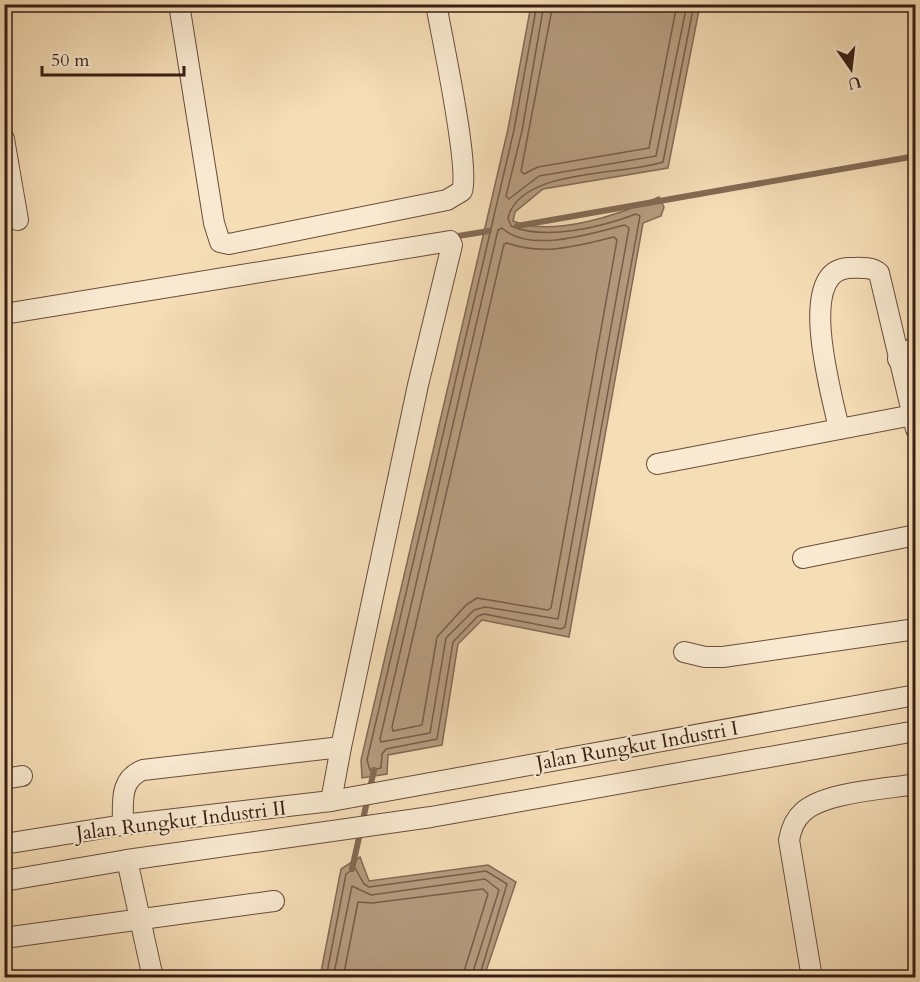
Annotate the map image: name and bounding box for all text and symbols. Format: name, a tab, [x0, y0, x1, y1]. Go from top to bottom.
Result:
scale bar	[42, 39, 184, 77]
north arrow	[821, 39, 881, 99]
text: 50 m	[51, 48, 90, 73]
text: U	[845, 70, 863, 95]
street label: Jalan Rungkut Industri I	[531, 714, 740, 777]
street label: Jalan Rungkut Industri II	[72, 794, 288, 847]

